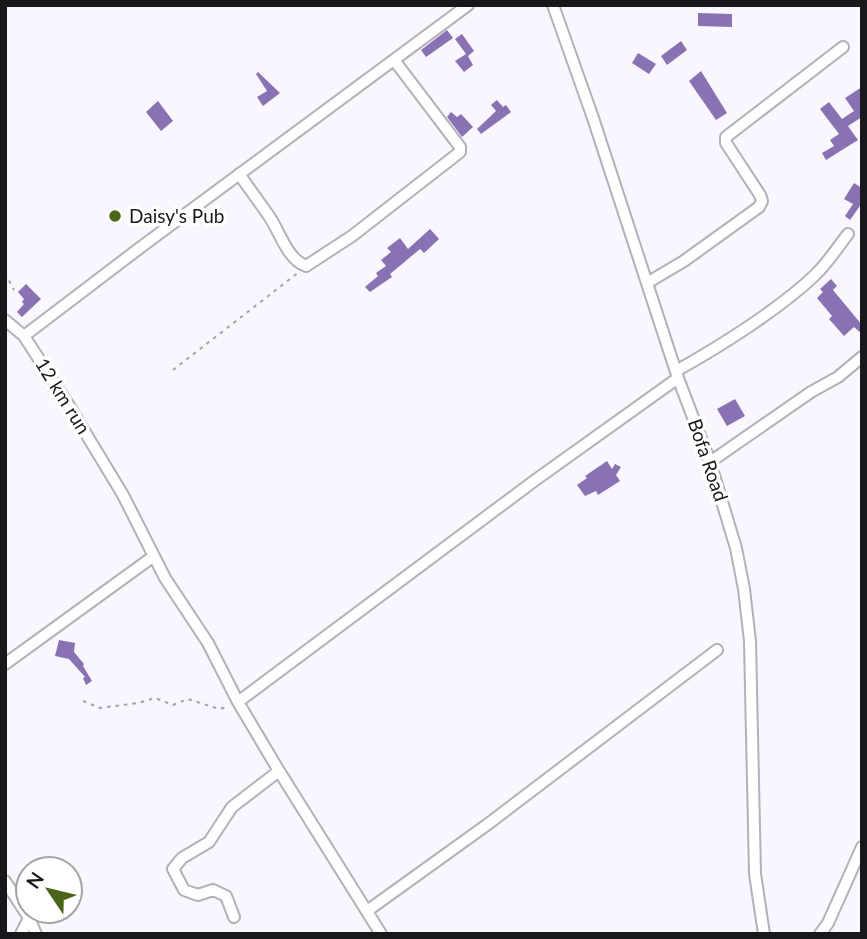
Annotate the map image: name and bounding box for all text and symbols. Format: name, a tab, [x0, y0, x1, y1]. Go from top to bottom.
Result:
place label: Daisy's Pub	[129, 204, 224, 227]
marker: Daisy's Pub	[107, 208, 123, 224]
street label: 12 km run	[31, 354, 96, 438]
street label: Bofa Road	[684, 416, 733, 504]
north arrow	[14, 855, 84, 925]
text: N	[21, 867, 48, 893]

